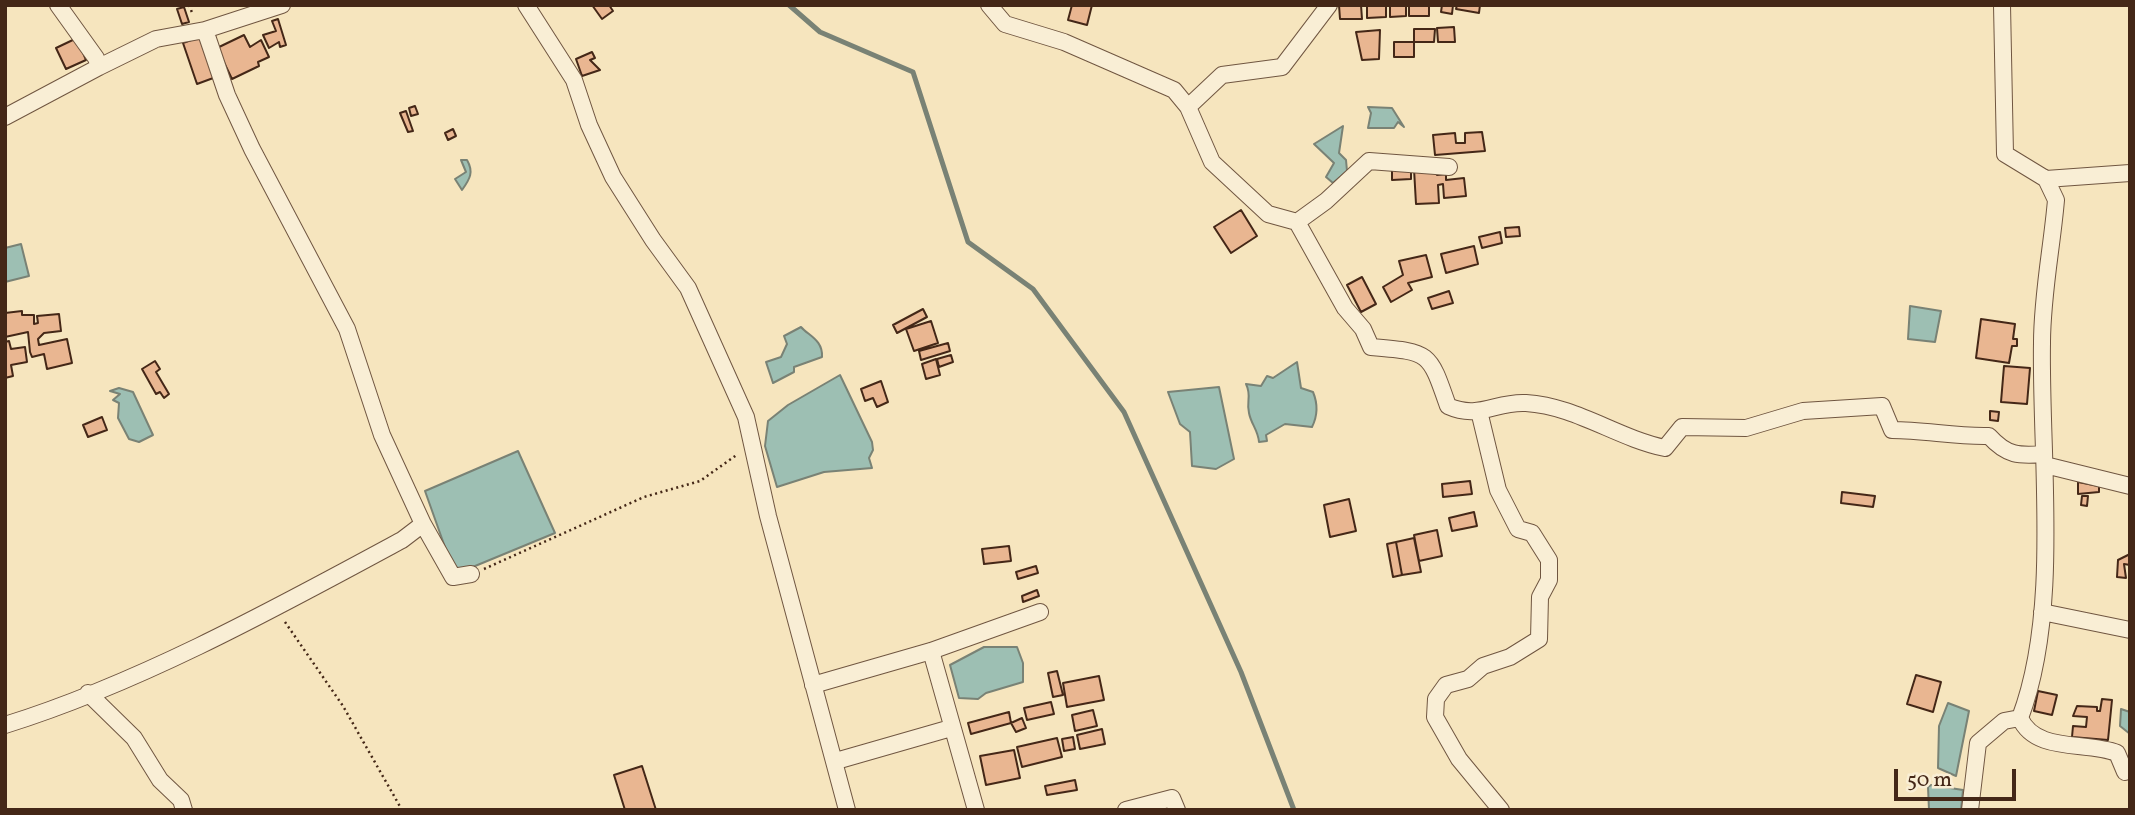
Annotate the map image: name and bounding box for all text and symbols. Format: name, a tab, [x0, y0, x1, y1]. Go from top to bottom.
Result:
scale bar	[1897, 756, 2020, 800]
text: 50 m	[1907, 766, 1952, 795]

